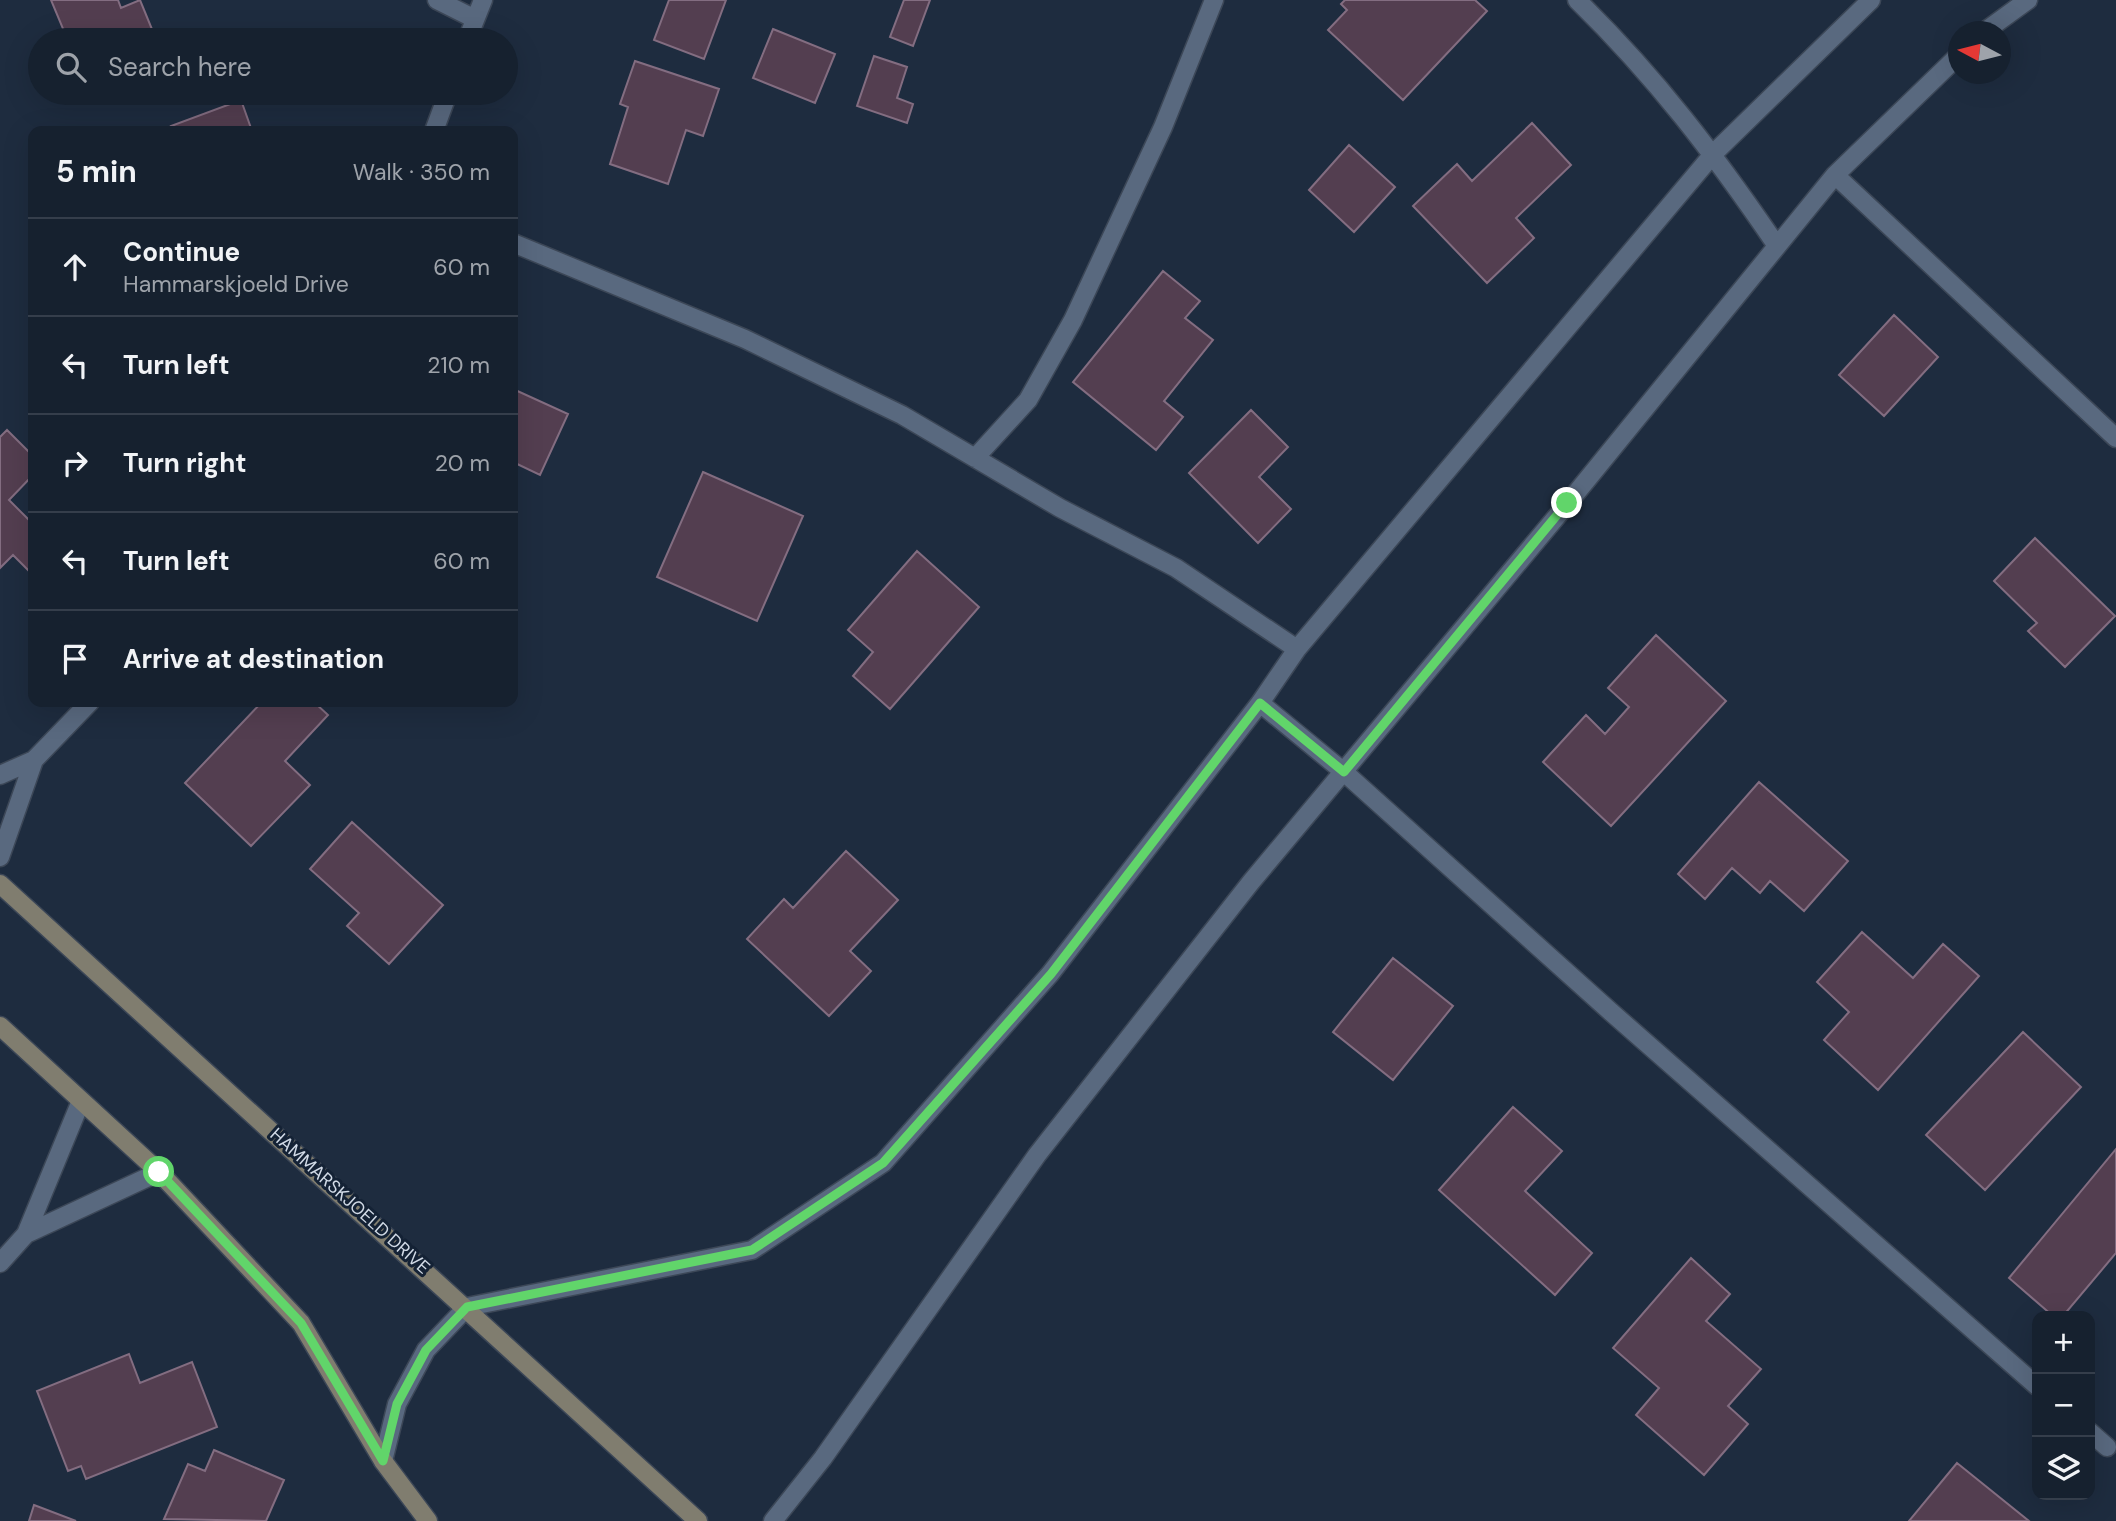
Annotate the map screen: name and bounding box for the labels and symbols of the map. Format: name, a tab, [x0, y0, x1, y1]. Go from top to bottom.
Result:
north arrow	[1948, 21, 2011, 84]
route end	[1551, 487, 1582, 518]
street label: HAMMARSKJOELD DRIVE	[265, 1123, 435, 1279]
route start	[143, 1156, 174, 1187]

